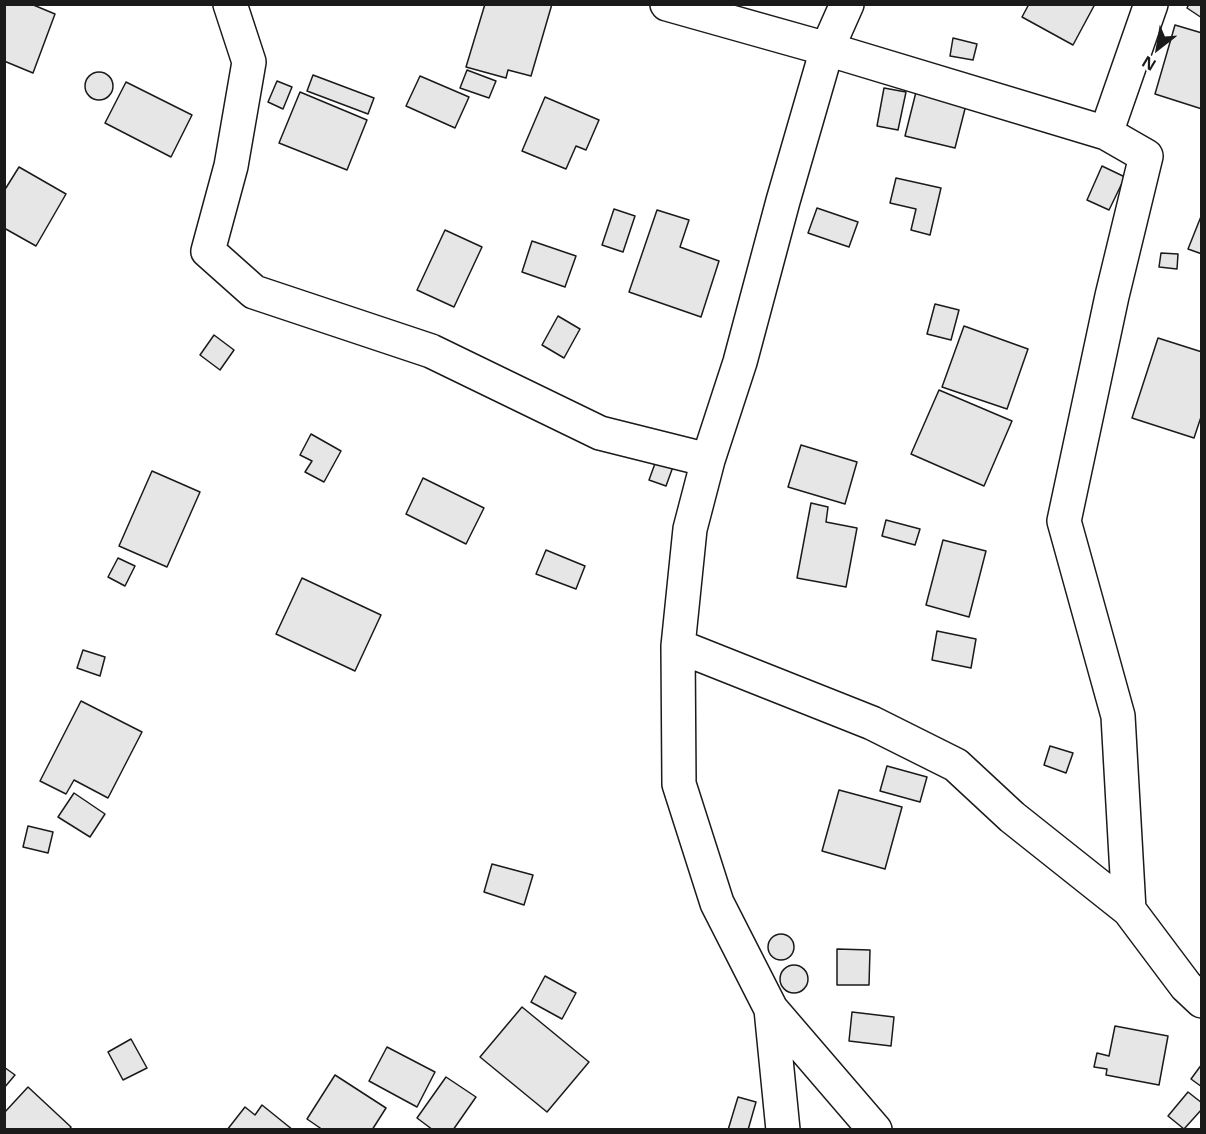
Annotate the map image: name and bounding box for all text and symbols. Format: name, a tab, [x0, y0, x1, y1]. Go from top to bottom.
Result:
north arrow	[1128, 18, 1188, 78]
text: N	[1137, 51, 1160, 76]

